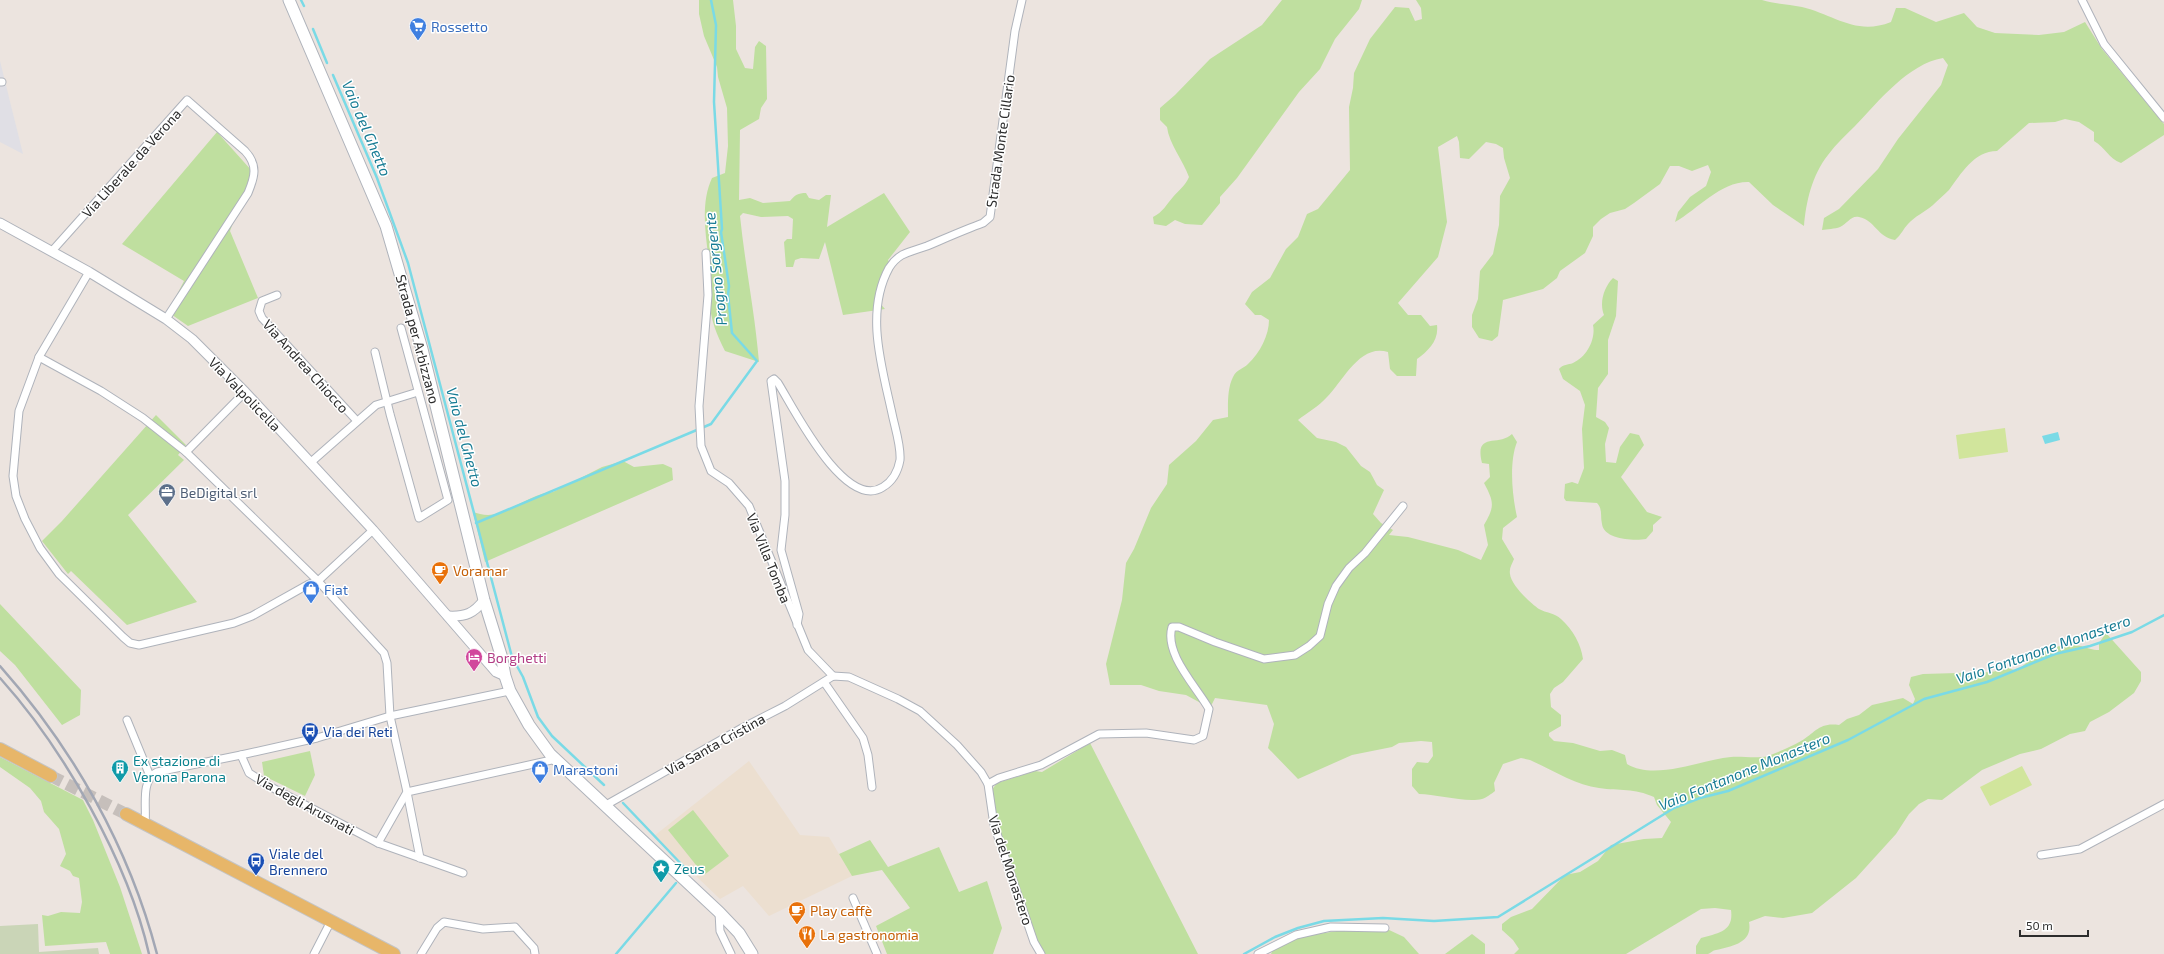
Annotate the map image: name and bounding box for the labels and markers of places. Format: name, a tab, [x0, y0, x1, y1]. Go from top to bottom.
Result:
supermarket icon: Rossetto	[408, 16, 428, 41]
place label: Rossetto	[431, 18, 488, 35]
office icon: BeDigital srl	[157, 482, 177, 507]
place label: BeDigital srl	[180, 484, 258, 501]
cafe icon: Voramar	[430, 560, 450, 585]
place label: Voramar	[453, 562, 508, 579]
shop icon: Fiat	[301, 579, 321, 604]
place label: Fiat	[324, 581, 348, 598]
hotel icon: Borghetti	[464, 647, 484, 672]
place label: Borghetti	[487, 649, 547, 666]
bus stop icon: Via dei Reti	[300, 721, 320, 746]
place label: Via dei Reti	[323, 723, 393, 740]
place label: Ex stazione di Verona Parona	[133, 752, 226, 785]
building icon: Ex stazione di Verona Parona	[110, 758, 130, 783]
shop icon: Marastoni	[530, 759, 550, 784]
place label: Marastoni	[553, 761, 618, 778]
place label: Viale del Brennero	[269, 845, 328, 878]
bus stop icon: Viale del Brennero	[246, 851, 266, 876]
place icon: Zeus	[651, 858, 671, 883]
place label: Zeus	[674, 860, 705, 877]
cafe icon: Play caffè	[787, 900, 807, 925]
place label: Play caffè	[810, 902, 872, 919]
restaurant icon: La gastronomia	[797, 924, 817, 949]
place label: La gastronomia	[820, 926, 919, 943]

